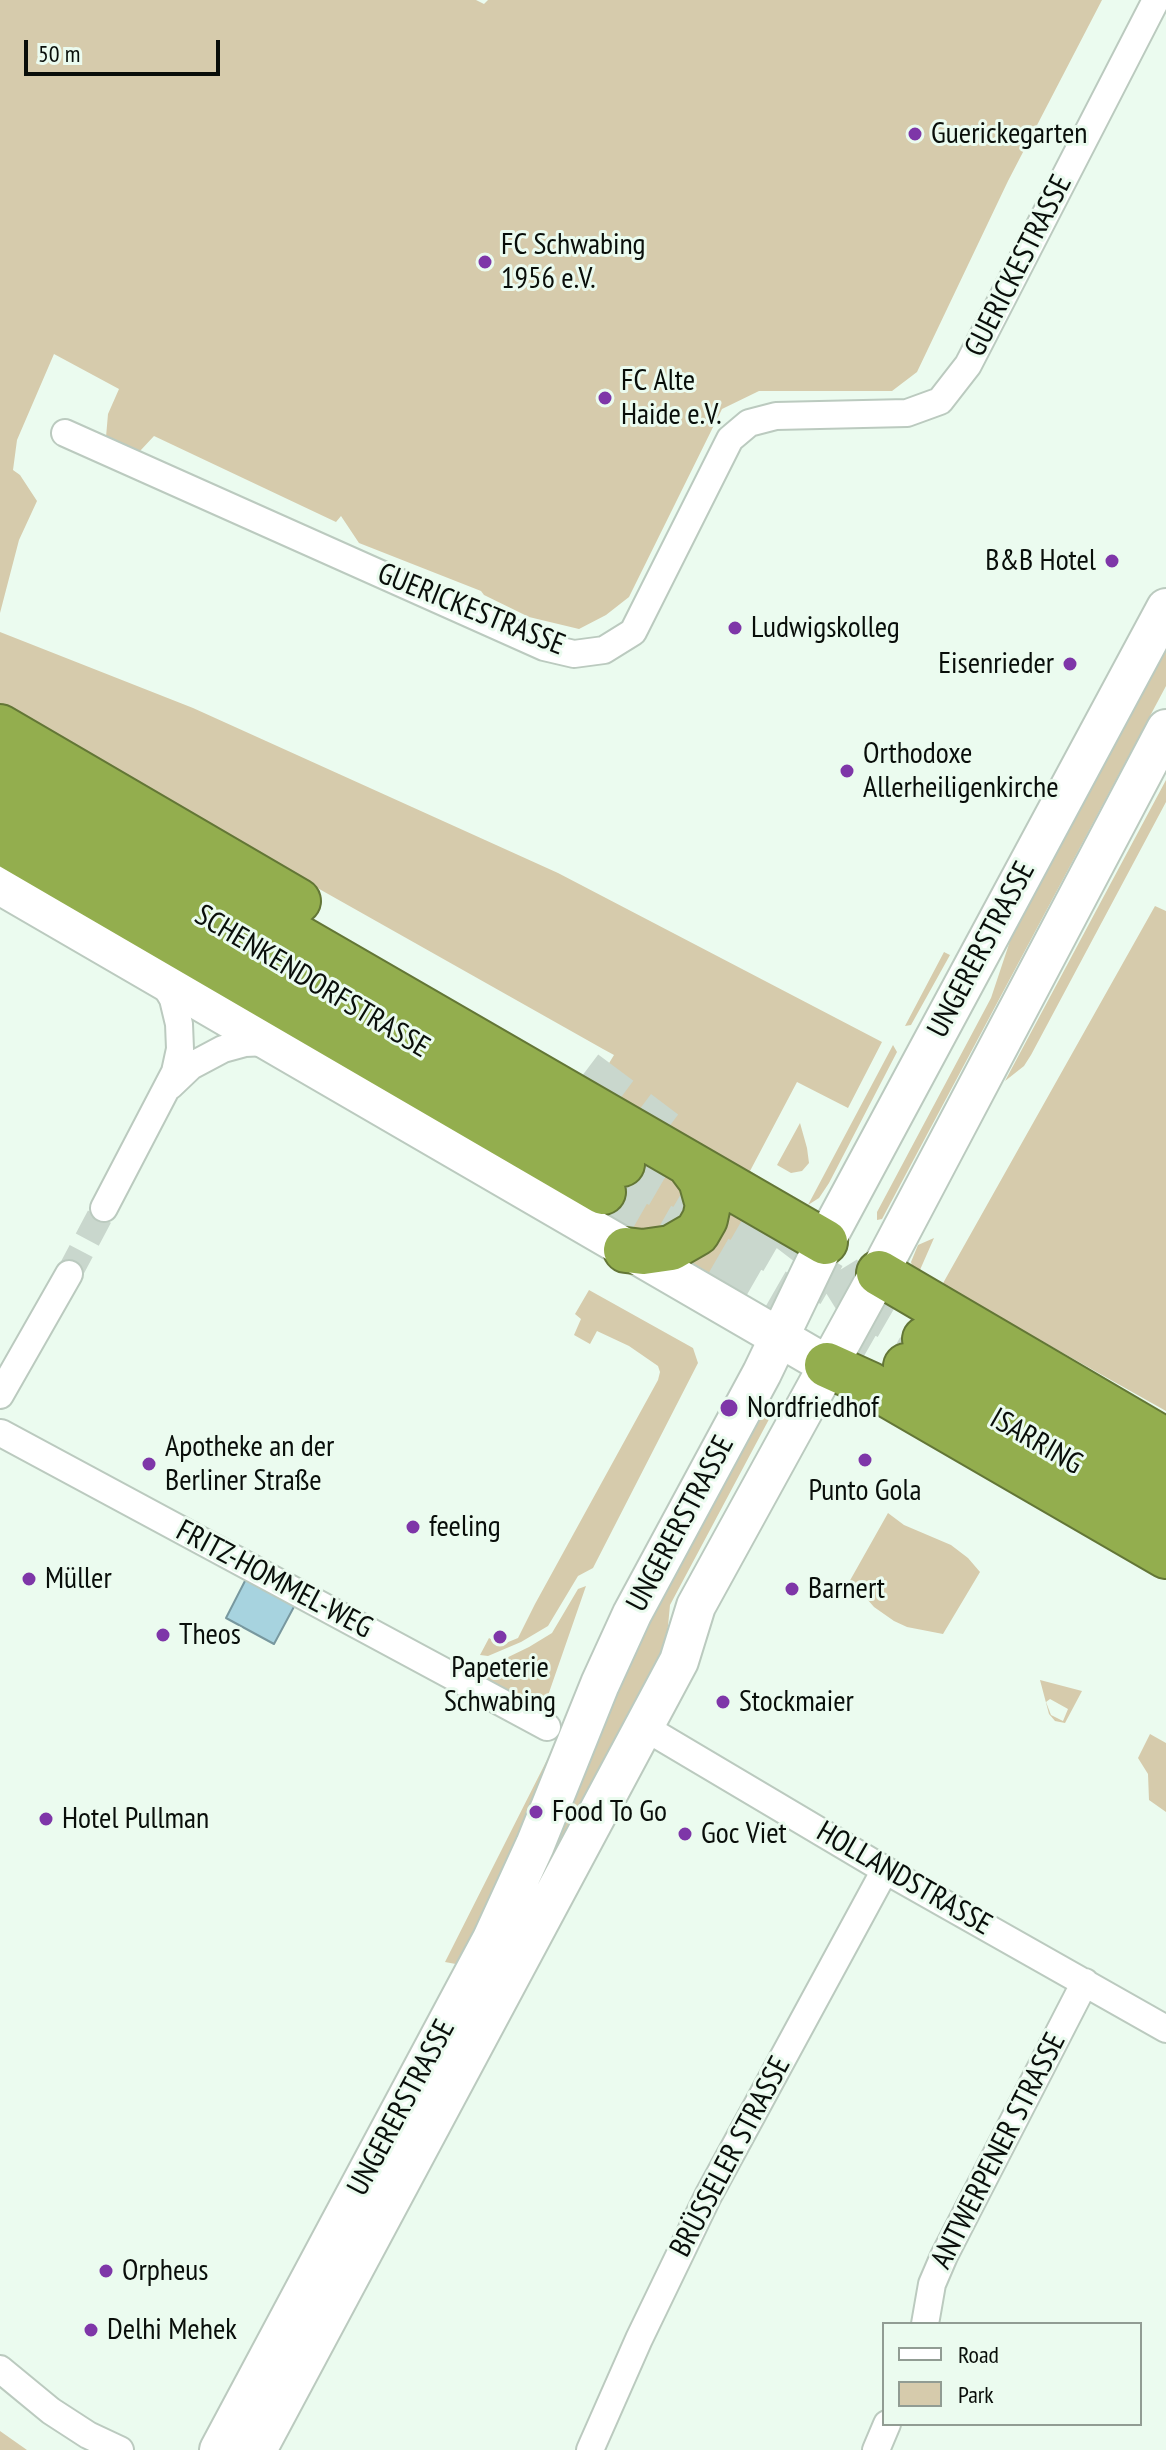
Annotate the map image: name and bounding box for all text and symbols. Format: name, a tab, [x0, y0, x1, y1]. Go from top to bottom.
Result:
scale bar	[28, 24, 224, 74]
text: 50 m	[38, 38, 80, 69]
place label: Guerickegarten	[931, 116, 1088, 152]
marker: Guerickegarten	[906, 125, 924, 143]
street label: GUERICKESTRASSE	[958, 169, 1080, 363]
place label: FC Schwabing 1956 e.V.	[501, 227, 646, 298]
marker: FC Schwabing 1956 e.V.	[476, 253, 494, 271]
place label: FC Alte Haide e.V.	[621, 363, 721, 434]
marker: FC Alte Haide e.V.	[596, 389, 614, 407]
place label: B&B Hotel	[985, 543, 1096, 579]
marker: B&B Hotel	[1103, 552, 1121, 570]
street label: GUERICKESTRASSE	[372, 556, 570, 664]
place label: Ludwigskolleg	[751, 610, 900, 646]
marker: Ludwigskolleg	[726, 619, 744, 637]
place label: Eisenrieder	[938, 646, 1054, 682]
marker: Eisenrieder	[1061, 655, 1079, 673]
place label: Orthodoxe Allerheiligenkirche	[863, 736, 1059, 806]
marker: Orthodoxe Allerheiligenkirche	[838, 762, 856, 780]
street label: UNGERERSTRASSE	[921, 856, 1043, 1044]
street label: SCHENKENDORFSTRASSE	[188, 898, 436, 1066]
place label: Nordfriedhof	[747, 1390, 879, 1426]
marker: Nordfriedhof	[718, 1397, 740, 1419]
street label: ISARRING	[983, 1401, 1089, 1483]
place label: Apotheke an der Berliner Straße	[165, 1429, 334, 1500]
street label: UNGERERSTRASSE	[620, 1430, 742, 1618]
marker: Punto Gola	[856, 1451, 874, 1469]
marker: Apotheke an der Berliner Straße	[140, 1455, 158, 1473]
place label: Punto Gola	[809, 1473, 921, 1509]
place label: feeling	[429, 1509, 501, 1545]
street label: FRITZ-HOMMEL-WEG	[170, 1513, 378, 1647]
marker: feeling	[404, 1518, 422, 1536]
place label: Müller	[45, 1561, 112, 1597]
marker: Müller	[20, 1570, 38, 1588]
place label: Barnert	[808, 1571, 885, 1607]
marker: Barnert	[783, 1580, 801, 1598]
place label: Theos	[179, 1617, 241, 1653]
marker: Theos	[154, 1626, 172, 1644]
marker: Papeterie Schwabing	[491, 1628, 509, 1646]
place label: Papeterie Schwabing	[444, 1650, 556, 1720]
place label: Stockmaier	[739, 1684, 854, 1720]
marker: Stockmaier	[714, 1693, 732, 1711]
place label: Food To Go	[552, 1794, 667, 1830]
place label: Hotel Pullman	[62, 1801, 209, 1837]
marker: Food To Go	[527, 1803, 545, 1821]
marker: Hotel Pullman	[37, 1810, 55, 1828]
street label: HOLLANDSTRASSE	[810, 1814, 998, 1944]
place label: Goc Viet	[701, 1816, 787, 1852]
marker: Goc Viet	[676, 1825, 694, 1843]
street label: UNGERERSTRASSE	[341, 2014, 463, 2202]
street label: ANTWERPENER STRASSE	[924, 2027, 1074, 2275]
street label: BRÜSSELER STRASSE	[663, 2051, 799, 2263]
place label: Orpheus	[122, 2253, 208, 2289]
marker: Orpheus	[97, 2262, 115, 2280]
place label: Delhi Mehek	[107, 2312, 237, 2348]
marker: Delhi Mehek	[82, 2321, 100, 2339]
legend	[882, 2322, 1142, 2426]
text: Road	[958, 2339, 999, 2370]
text: Park	[958, 2379, 994, 2410]

